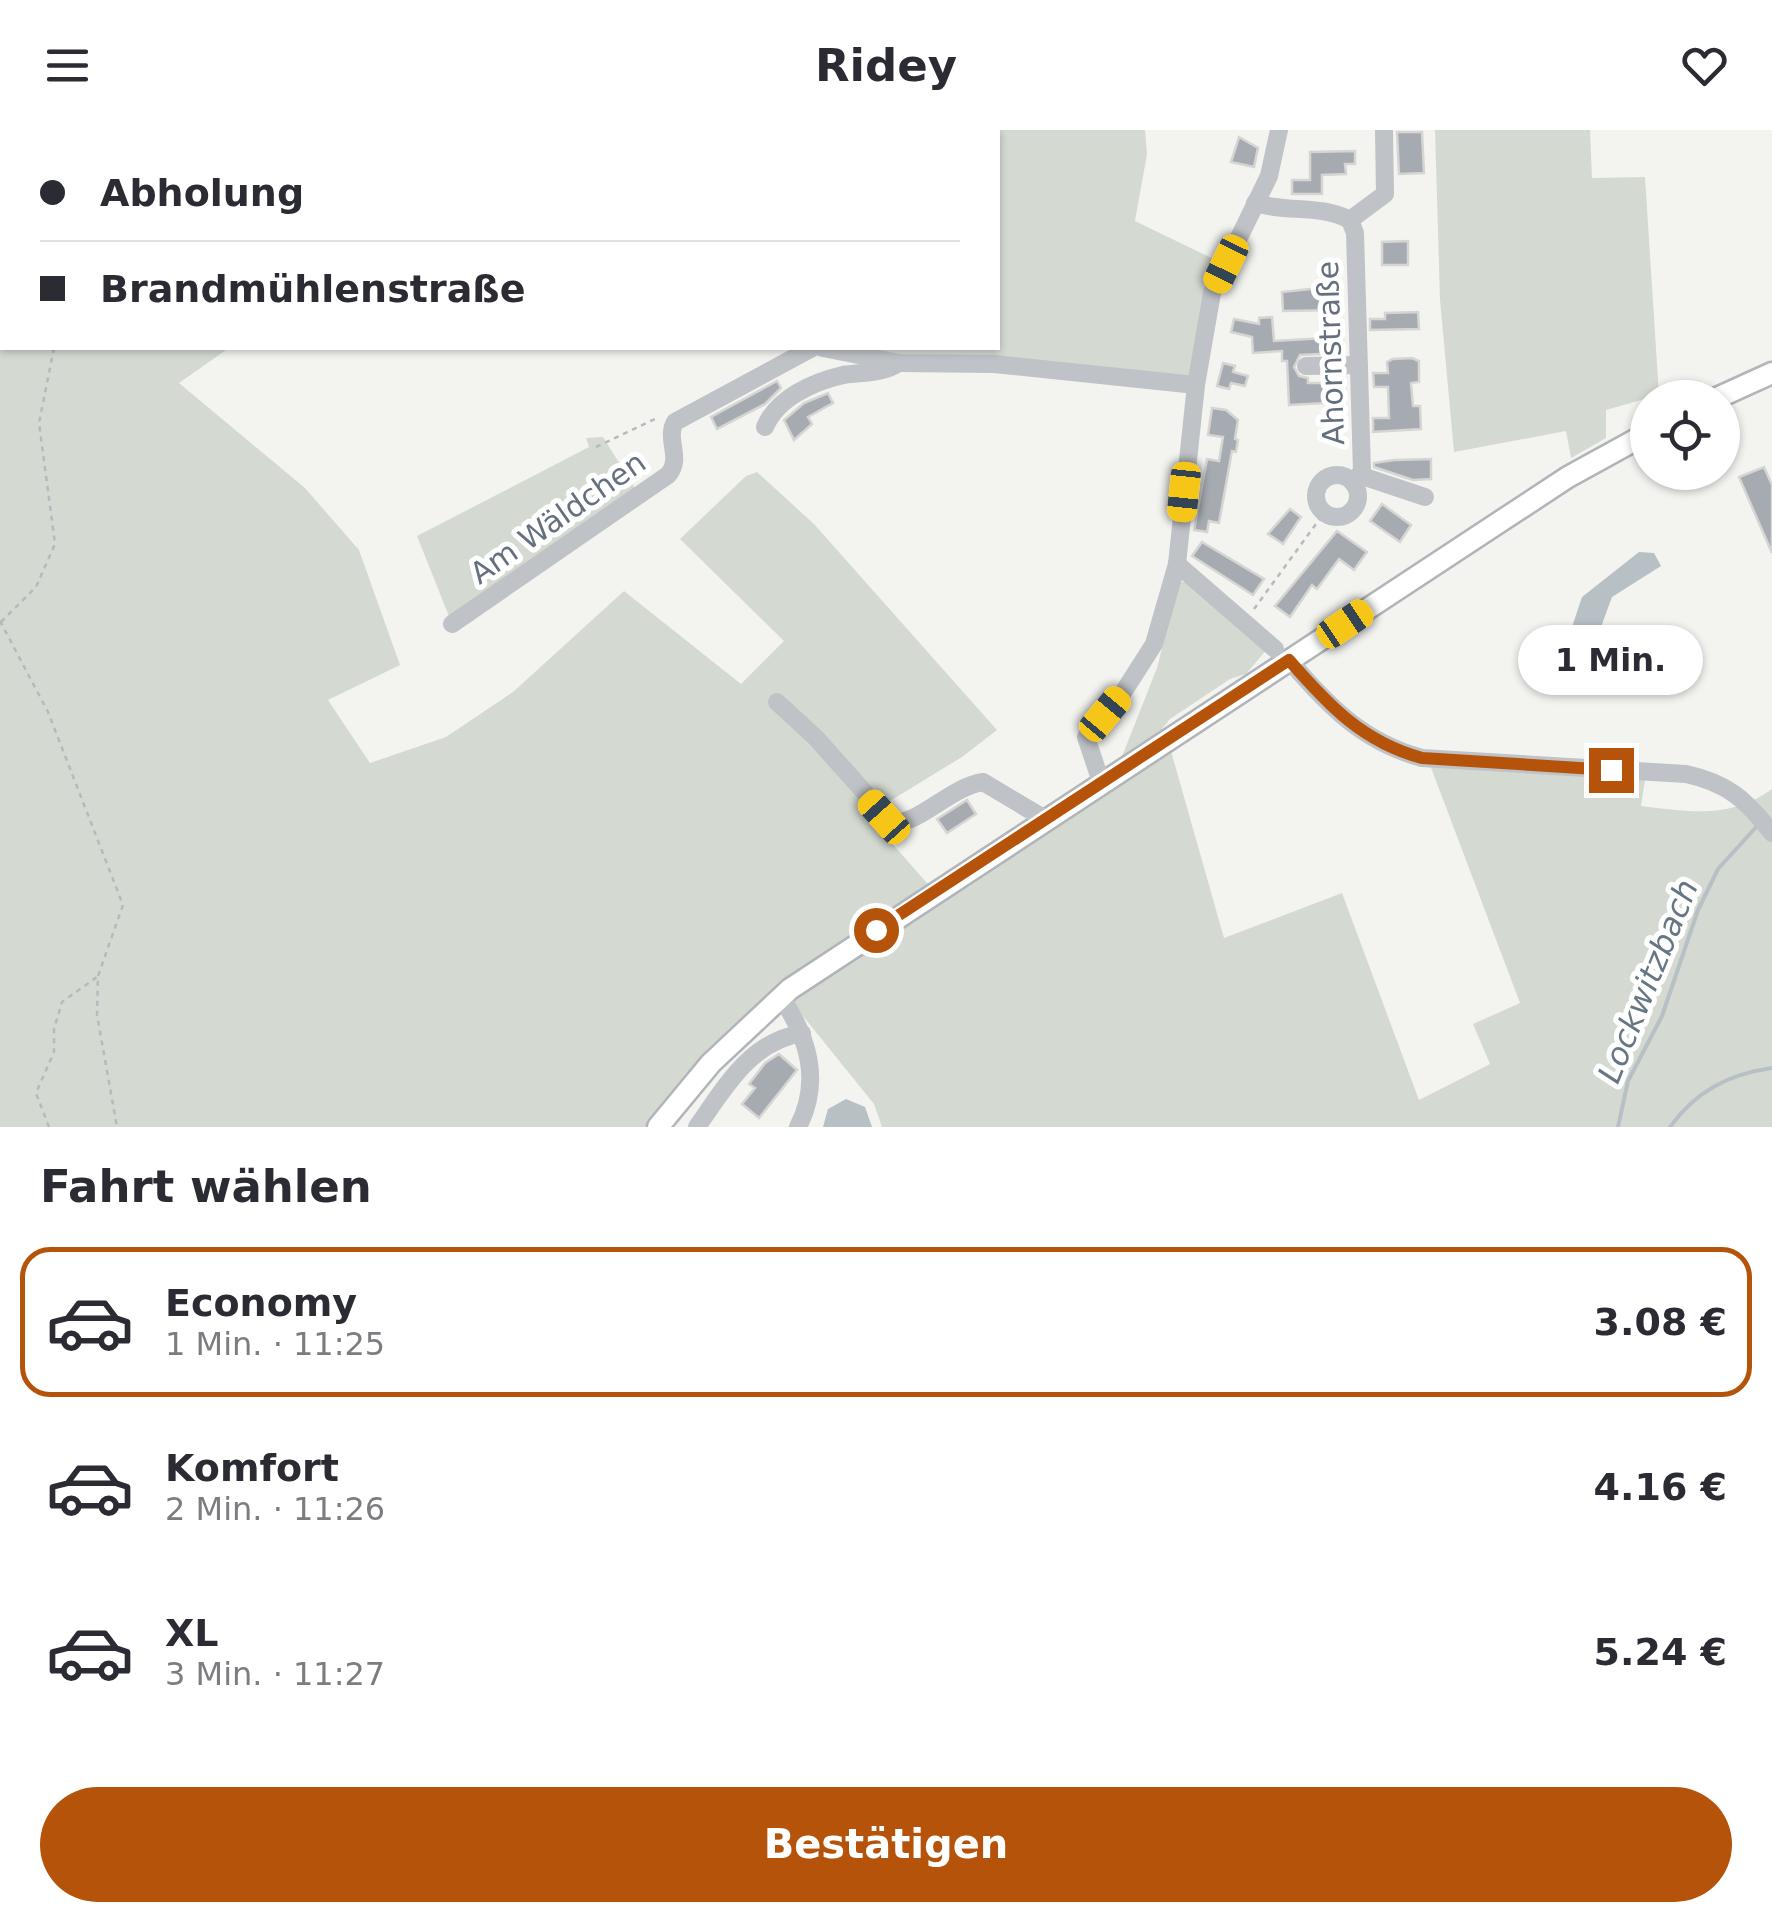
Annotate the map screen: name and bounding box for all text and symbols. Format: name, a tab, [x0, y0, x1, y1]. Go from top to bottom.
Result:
icon: menu	[40, 38, 95, 93]
icon: heart	[1677, 38, 1732, 93]
text: Ridey	[815, 39, 957, 92]
text: Abholung	[100, 171, 304, 215]
car	[1199, 230, 1253, 298]
street label: Ahornstraße	[1310, 260, 1351, 446]
text: Brandmühlenstraße	[100, 267, 525, 311]
map controls	[1630, 380, 1740, 490]
button: locate	[1630, 380, 1740, 490]
street label: Am Wäldchen	[463, 444, 652, 591]
car	[1166, 461, 1202, 523]
car	[1312, 595, 1378, 653]
callout: 1 Min.	[1518, 625, 1704, 695]
text: 1 Min.	[1555, 641, 1666, 679]
car	[1074, 681, 1136, 747]
route end	[1589, 748, 1634, 793]
car	[853, 785, 915, 849]
water label: Lockwitzbach	[1590, 874, 1706, 1088]
route start	[854, 908, 899, 953]
text: Fahrt wählen	[40, 1160, 372, 1213]
icon: car	[45, 1277, 135, 1367]
text: Economy	[165, 1281, 357, 1325]
text: 3.08 €	[1594, 1300, 1727, 1344]
text: 1 Min. · 11:25	[165, 1325, 385, 1363]
icon: car	[45, 1442, 135, 1532]
text: Komfort	[165, 1446, 339, 1490]
text: 4.16 €	[1594, 1465, 1727, 1509]
text: 2 Min. · 11:26	[165, 1490, 385, 1528]
icon: car	[45, 1607, 135, 1697]
text: XL	[165, 1611, 219, 1655]
text: 5.24 €	[1594, 1630, 1727, 1674]
text: 3 Min. · 11:27	[165, 1655, 385, 1693]
button: Bestätigen	[40, 1787, 1732, 1902]

